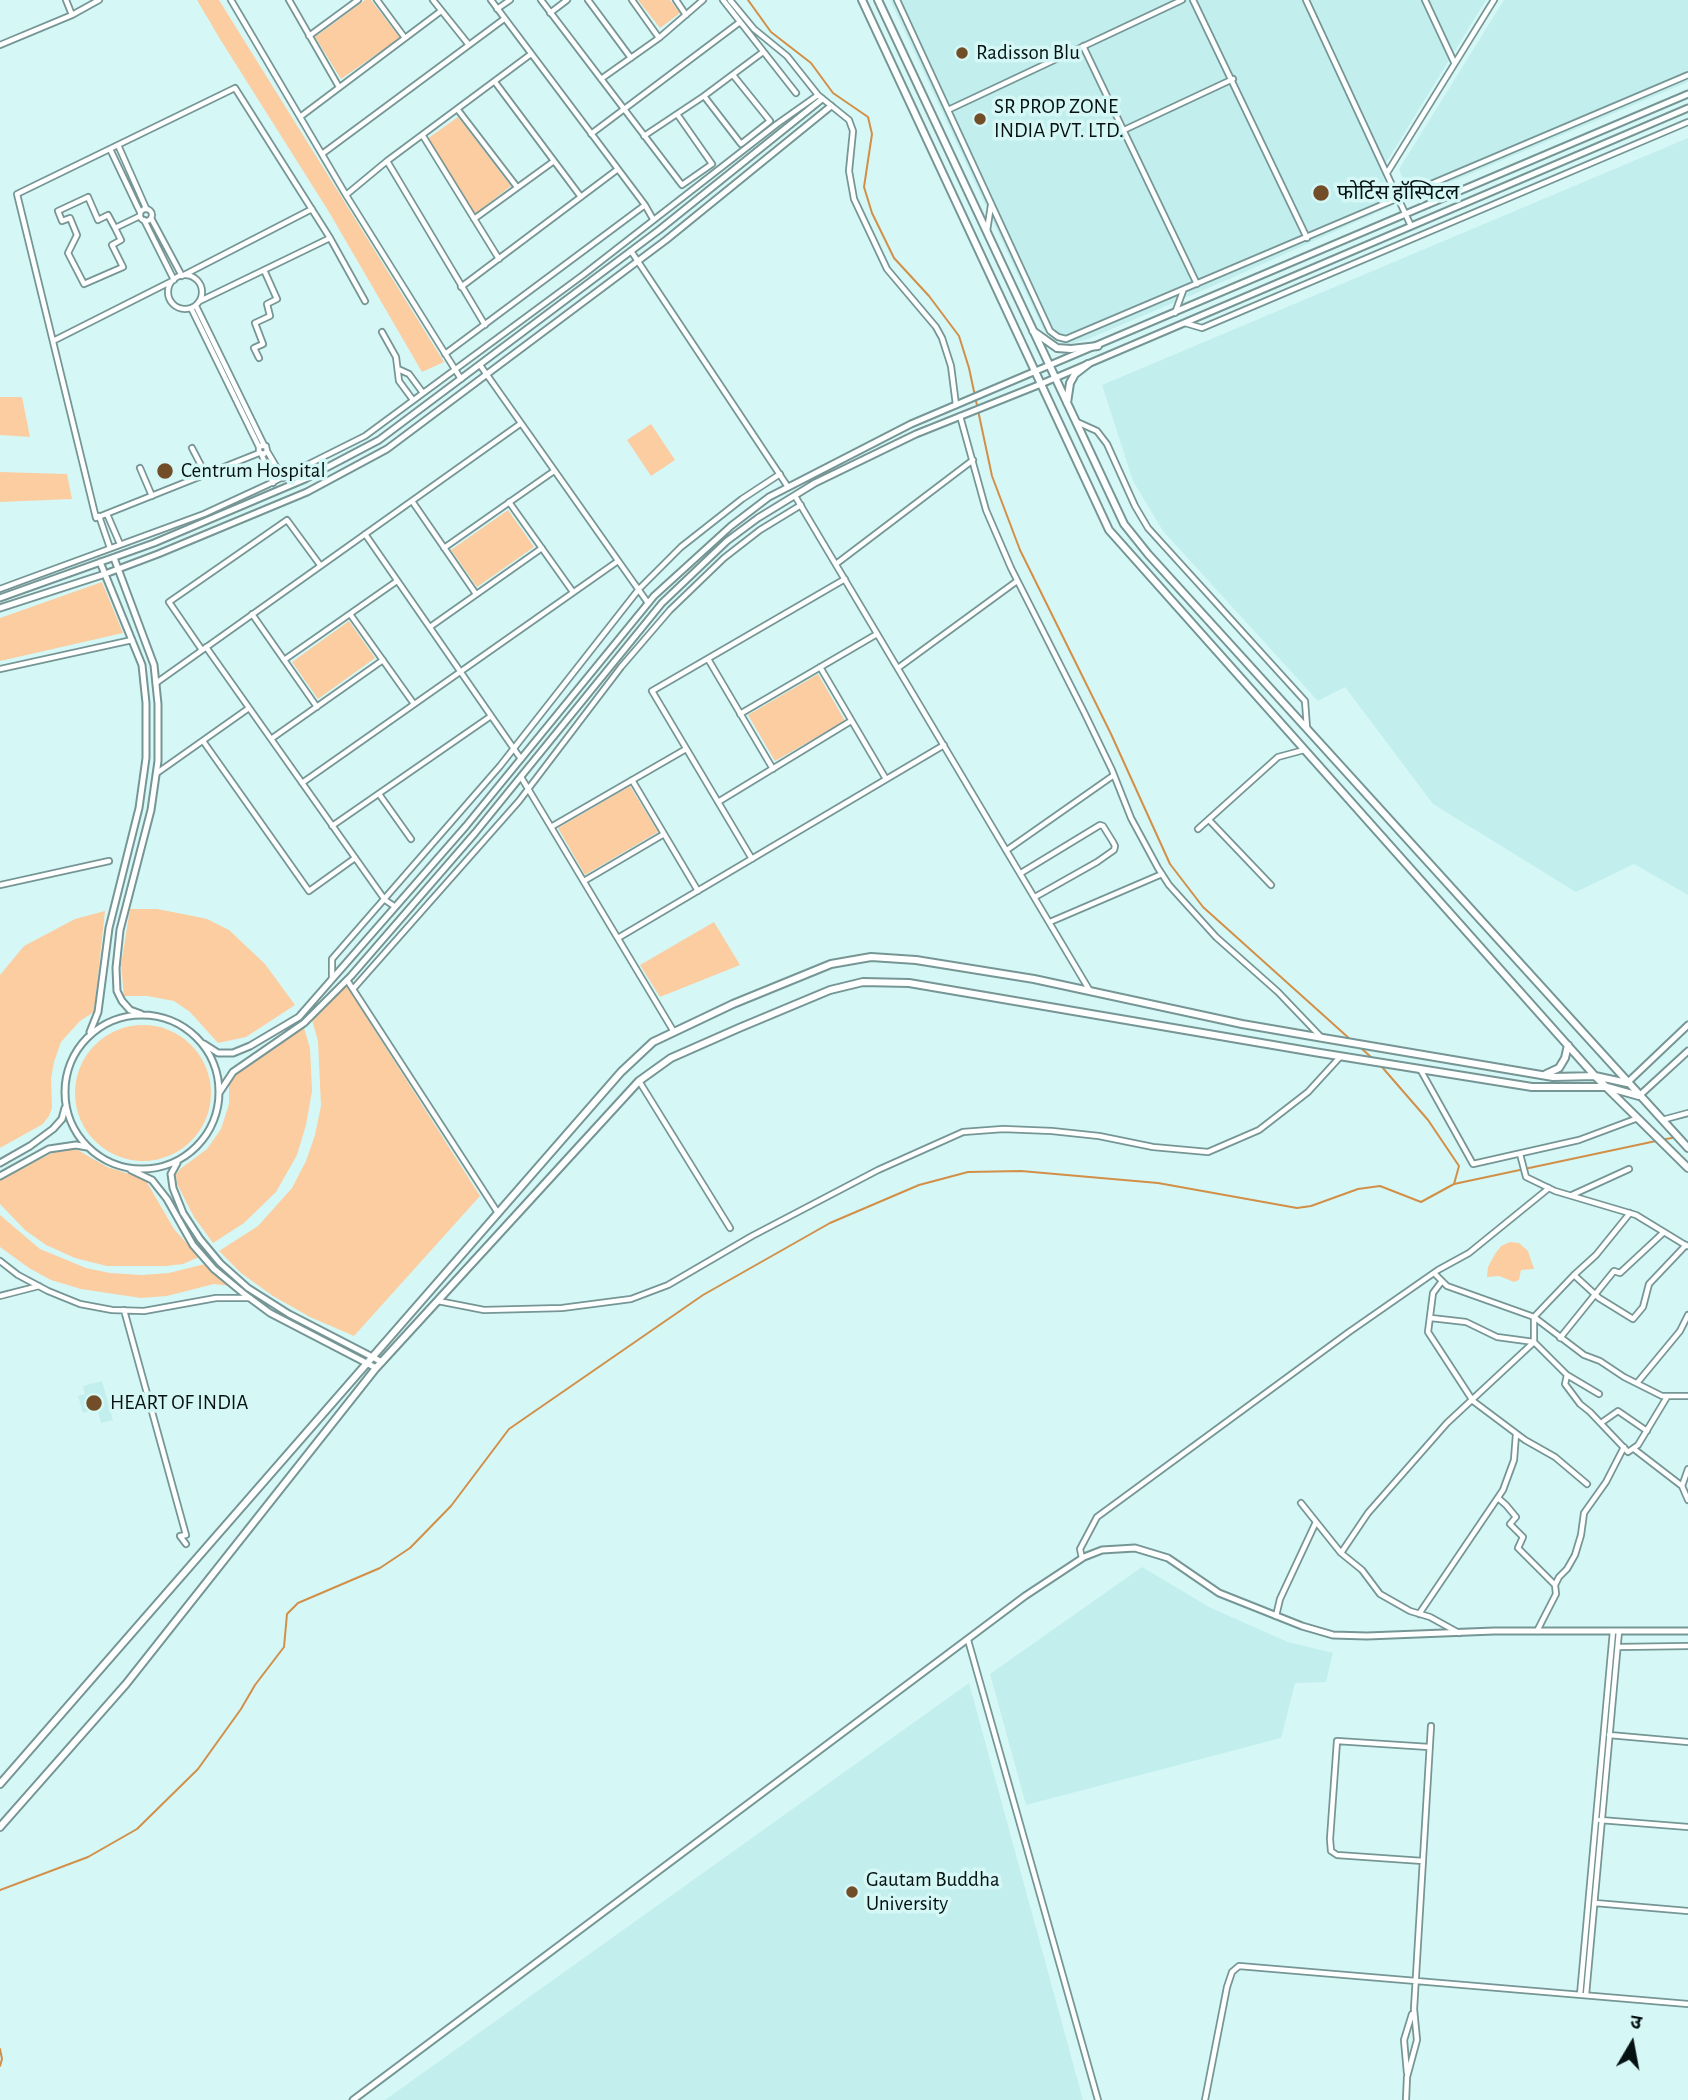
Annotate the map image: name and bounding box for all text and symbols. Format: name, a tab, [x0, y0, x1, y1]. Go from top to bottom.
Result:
place label: Radisson Blu	[976, 40, 1080, 66]
marker: Radisson Blu	[954, 45, 970, 61]
place label: SR PROP ZONE INDIA PVT. LTD.	[994, 94, 1123, 144]
marker: SR PROP ZONE INDIA PVT. LTD.	[972, 111, 988, 127]
place label: फोर्टिस हॉस्पिटल	[1337, 180, 1459, 206]
marker: फोर्टिस हॉस्पिटल	[1311, 183, 1331, 203]
place label: Centrum Hospital	[181, 458, 326, 484]
marker: Centrum Hospital	[155, 461, 175, 481]
place label: HEART OF INDIA	[110, 1390, 248, 1416]
marker: HEART OF INDIA	[84, 1393, 104, 1413]
place label: Gautam Buddha University	[866, 1867, 1000, 1917]
marker: Gautam Buddha University	[844, 1884, 860, 1900]
north arrow	[1597, 2009, 1667, 2079]
text: उ	[1629, 2013, 1643, 2033]

